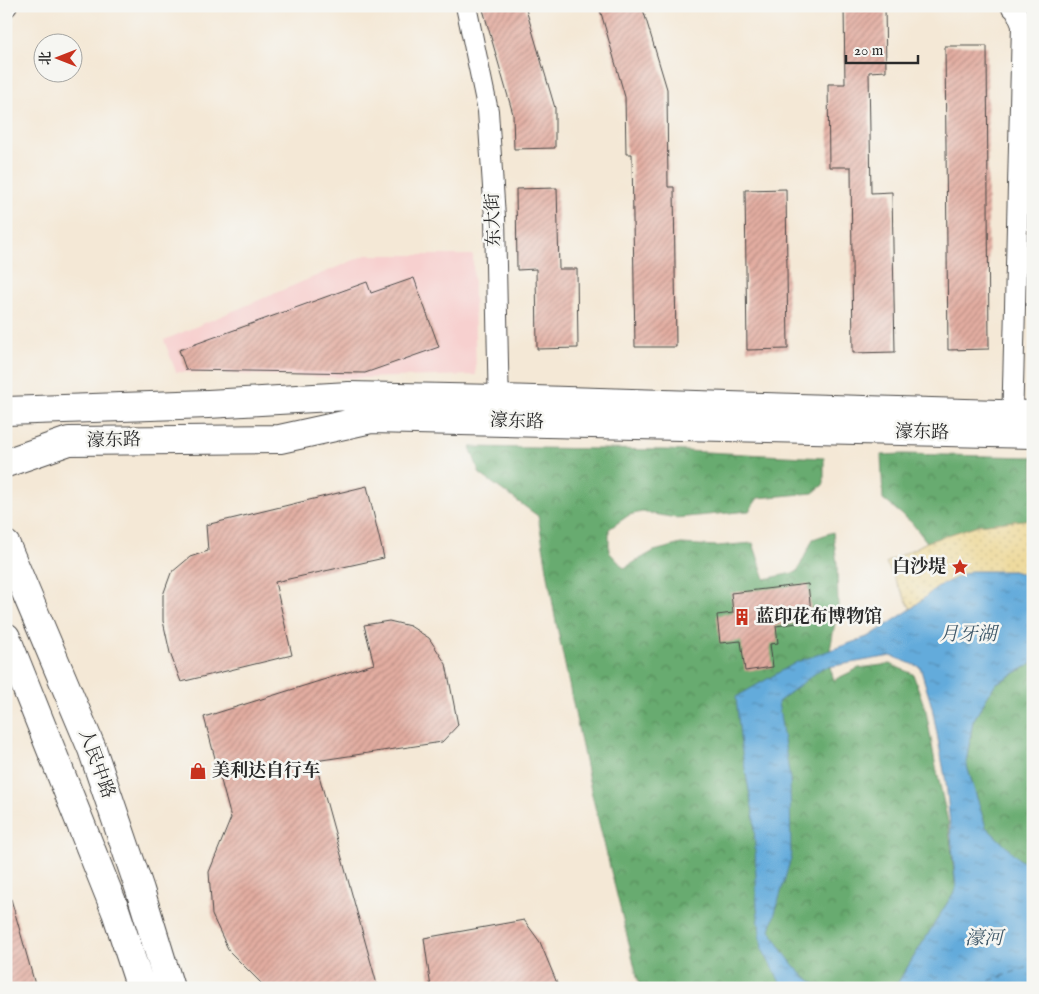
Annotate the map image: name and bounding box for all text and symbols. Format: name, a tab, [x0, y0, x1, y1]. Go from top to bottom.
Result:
north arrow	[32, 32, 82, 82]
scale bar	[846, 32, 919, 64]
text: 20 m	[854, 41, 884, 60]
text: 北	[37, 51, 55, 65]
street label: 东大街	[482, 193, 506, 247]
street label: 濠东路	[490, 410, 544, 434]
street label: 濠东路	[895, 421, 949, 445]
street label: 濠东路	[87, 429, 141, 453]
place label: 白沙堤	[892, 556, 946, 579]
place icon: 白沙堤	[950, 557, 970, 577]
place label: 蓝印花布博物馆	[756, 606, 882, 629]
building icon: 蓝印花布博物馆	[732, 607, 752, 627]
water label: 月牙湖	[939, 623, 999, 647]
street label: 人民中路	[73, 726, 119, 802]
place label: 美利达自行车	[212, 760, 320, 783]
shop icon: 美利达自行车	[188, 761, 208, 781]
water label: 濠河	[965, 927, 1006, 951]

